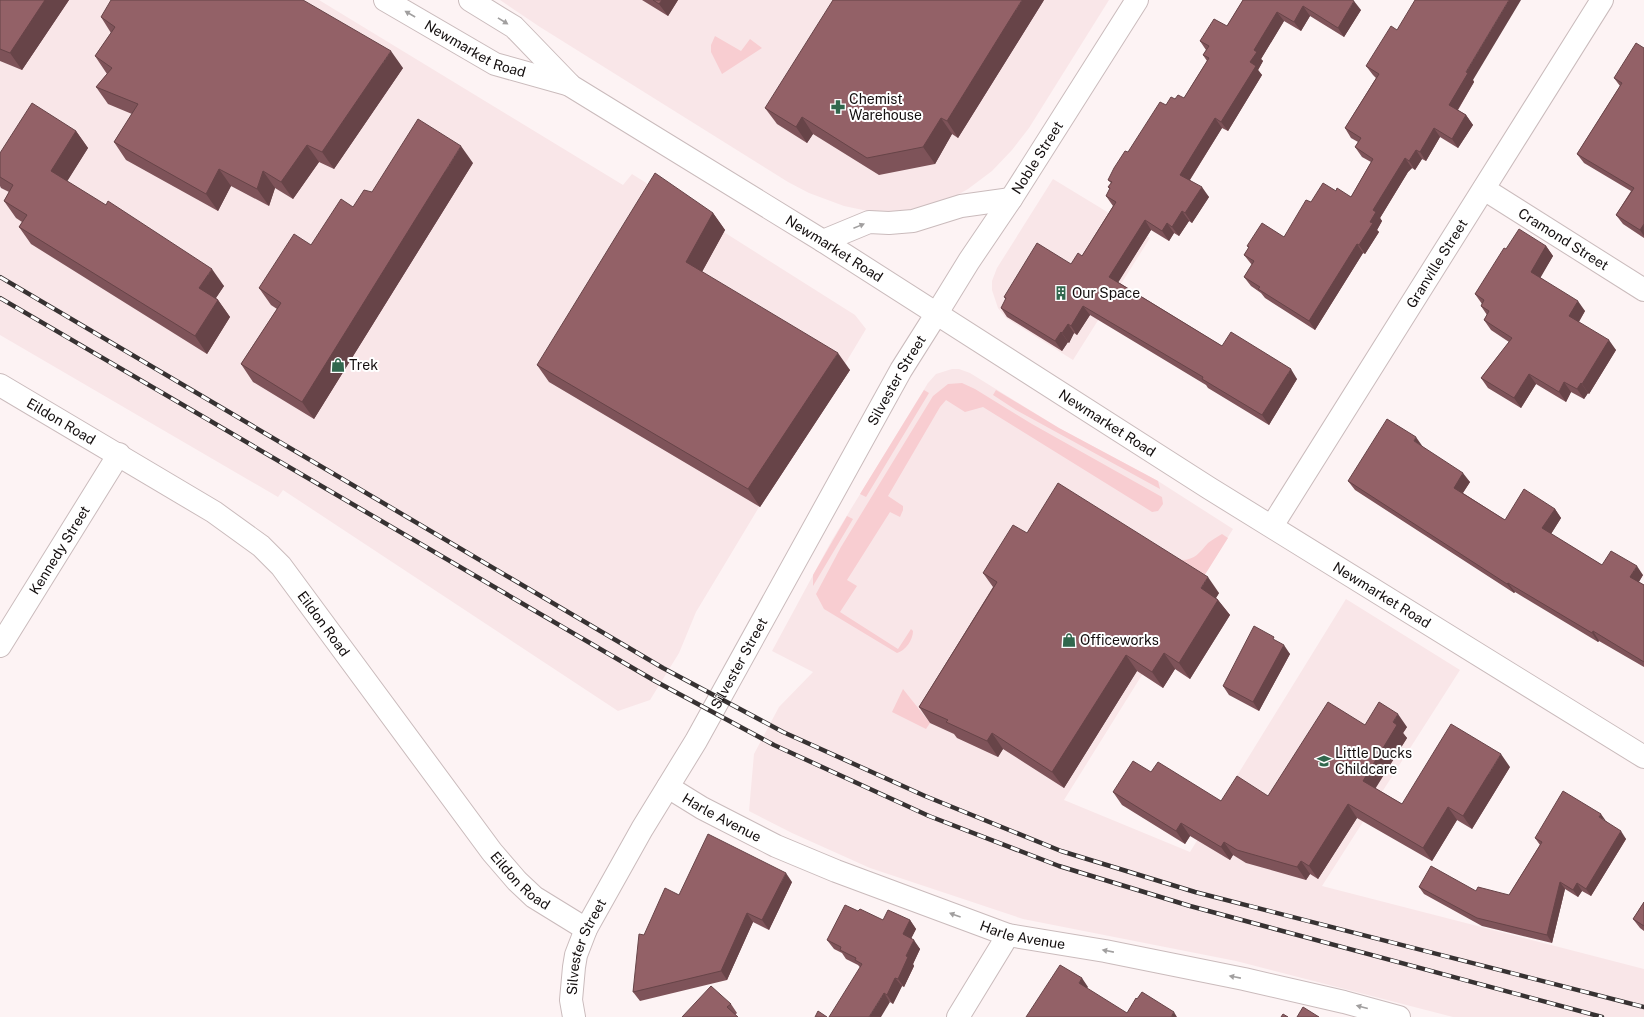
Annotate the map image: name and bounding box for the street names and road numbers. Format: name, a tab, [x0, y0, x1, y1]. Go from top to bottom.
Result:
street label: Newmarket Road	[422, 17, 528, 80]
street label: Noble Street	[1008, 118, 1066, 197]
street label: Cramond Street	[1515, 205, 1611, 274]
street label: Newmarket Road	[783, 212, 886, 285]
street label: Granville Street	[1403, 216, 1471, 311]
street label: Silvester Street	[864, 332, 929, 428]
street label: Newmarket Road	[1056, 386, 1159, 460]
street label: Eildon Road	[24, 395, 98, 448]
street label: Kennedy Street	[26, 503, 93, 597]
street label: Newmarket Road	[1330, 559, 1434, 631]
street label: Eildon Road	[294, 588, 353, 660]
street label: Silvester Street	[707, 615, 771, 712]
street label: Harle Avenue	[679, 790, 764, 845]
street label: Eildon Road	[487, 848, 553, 913]
street label: Silvester Street	[563, 896, 609, 996]
street label: Harle Avenue	[978, 917, 1067, 952]

